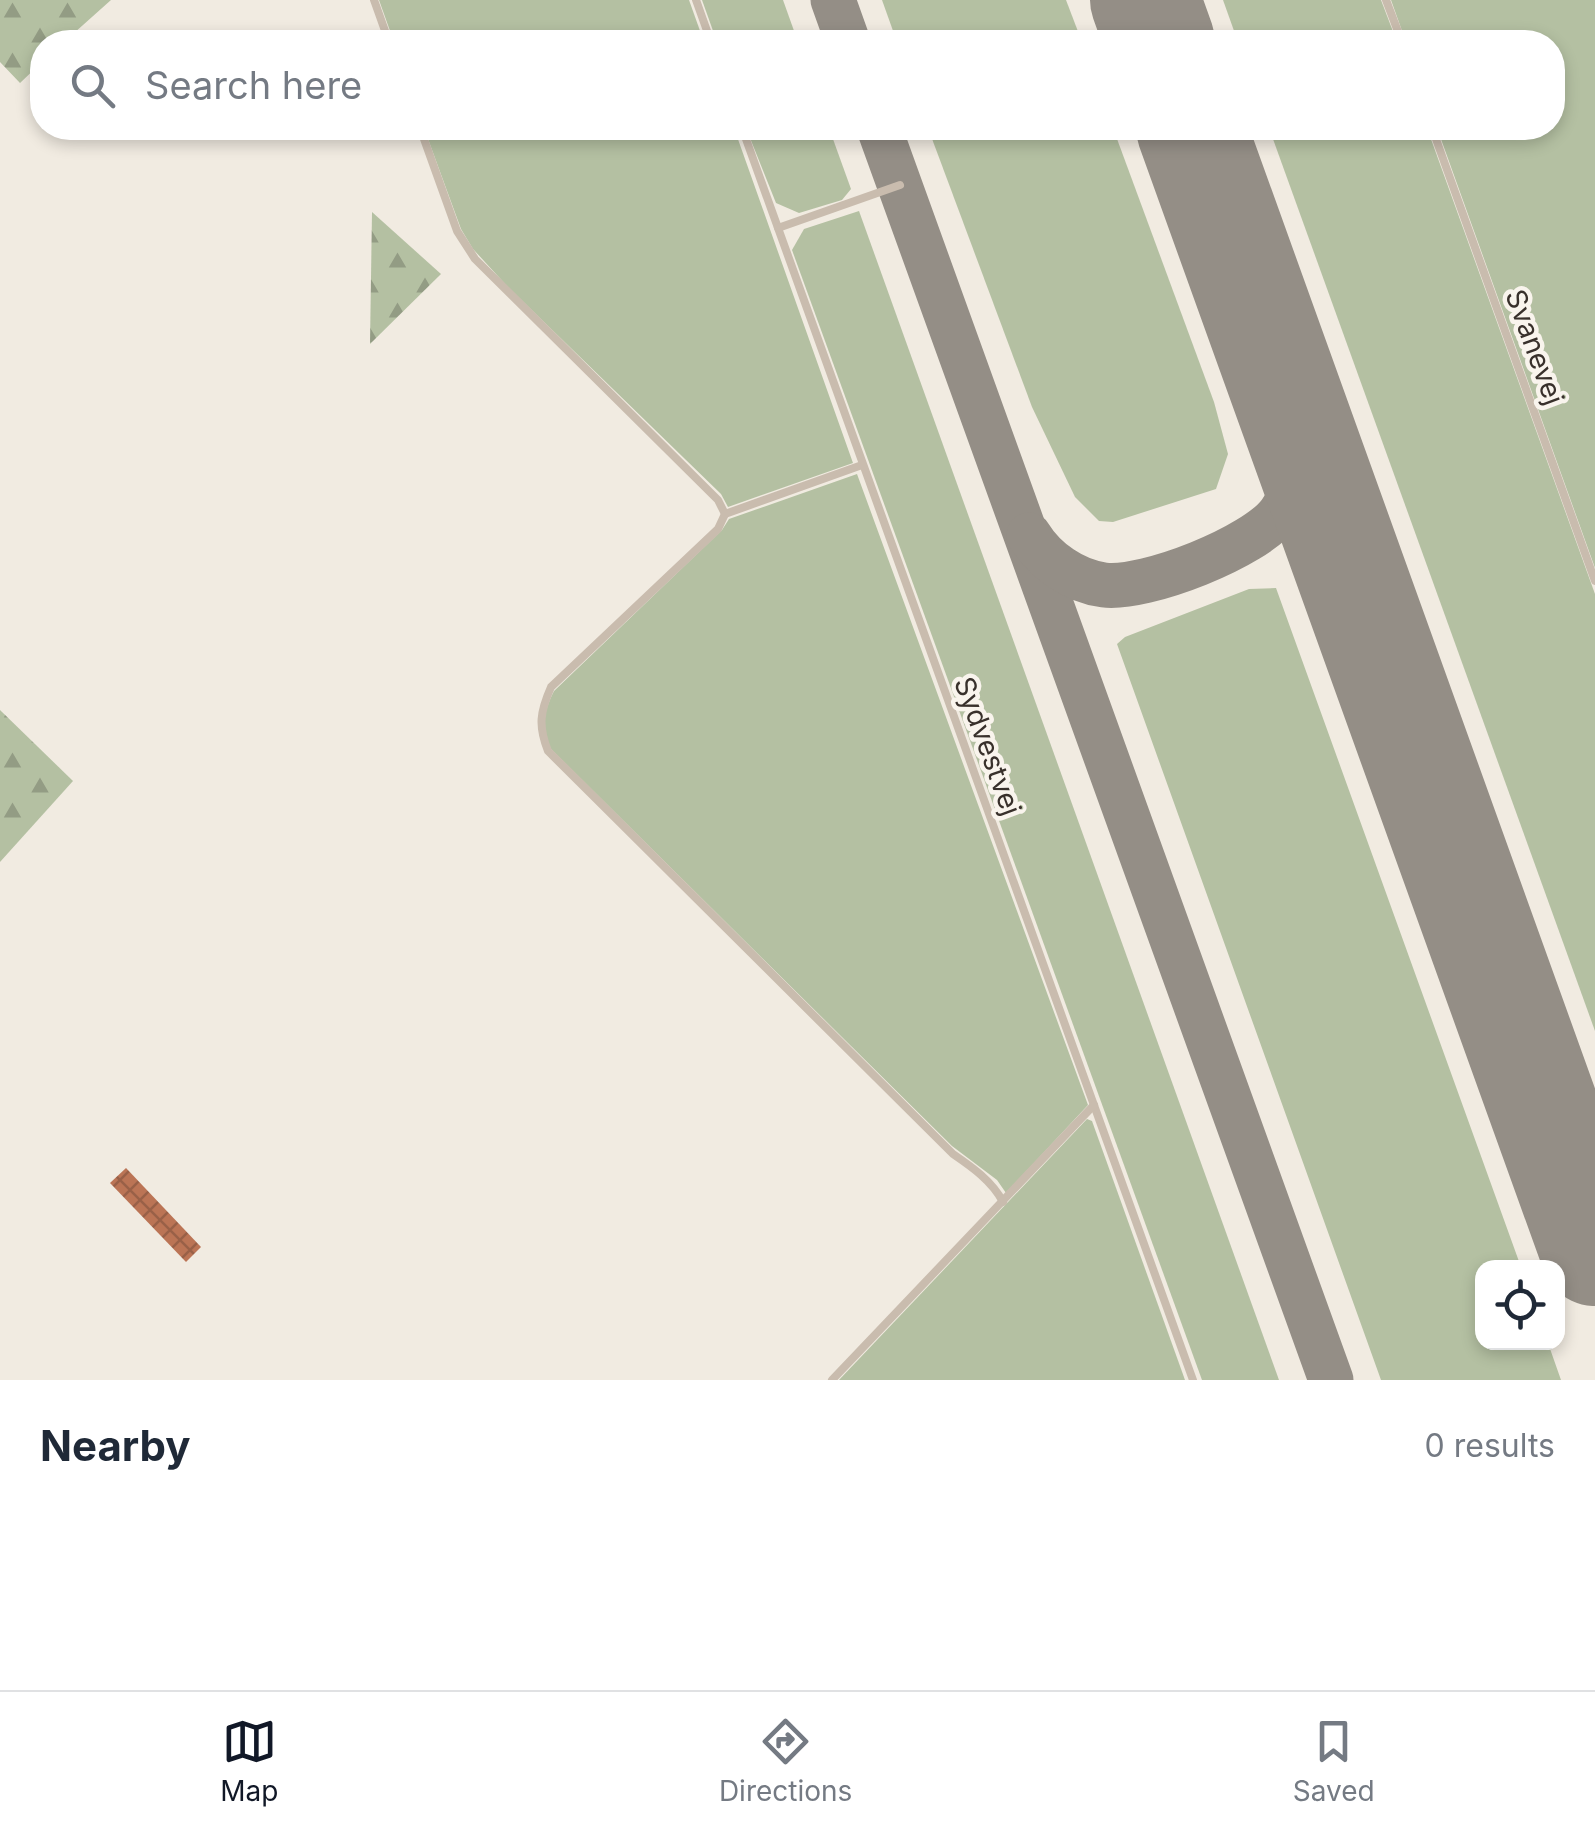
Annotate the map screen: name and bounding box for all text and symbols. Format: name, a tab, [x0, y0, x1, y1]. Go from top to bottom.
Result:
search box	[30, 30, 1565, 140]
icon: search	[65, 58, 120, 113]
text: Search here	[145, 62, 362, 108]
street label: Svanevej	[1499, 285, 1571, 409]
street label: Sydvestvej	[947, 672, 1029, 820]
map controls	[1475, 1260, 1565, 1350]
button: locate	[1475, 1260, 1565, 1350]
text: Nearby	[40, 1420, 191, 1471]
text: 0 results	[1425, 1426, 1555, 1465]
tab: Map	[220, 1714, 278, 1808]
tab: Directions	[719, 1714, 852, 1808]
tab: Saved	[1293, 1714, 1375, 1808]

